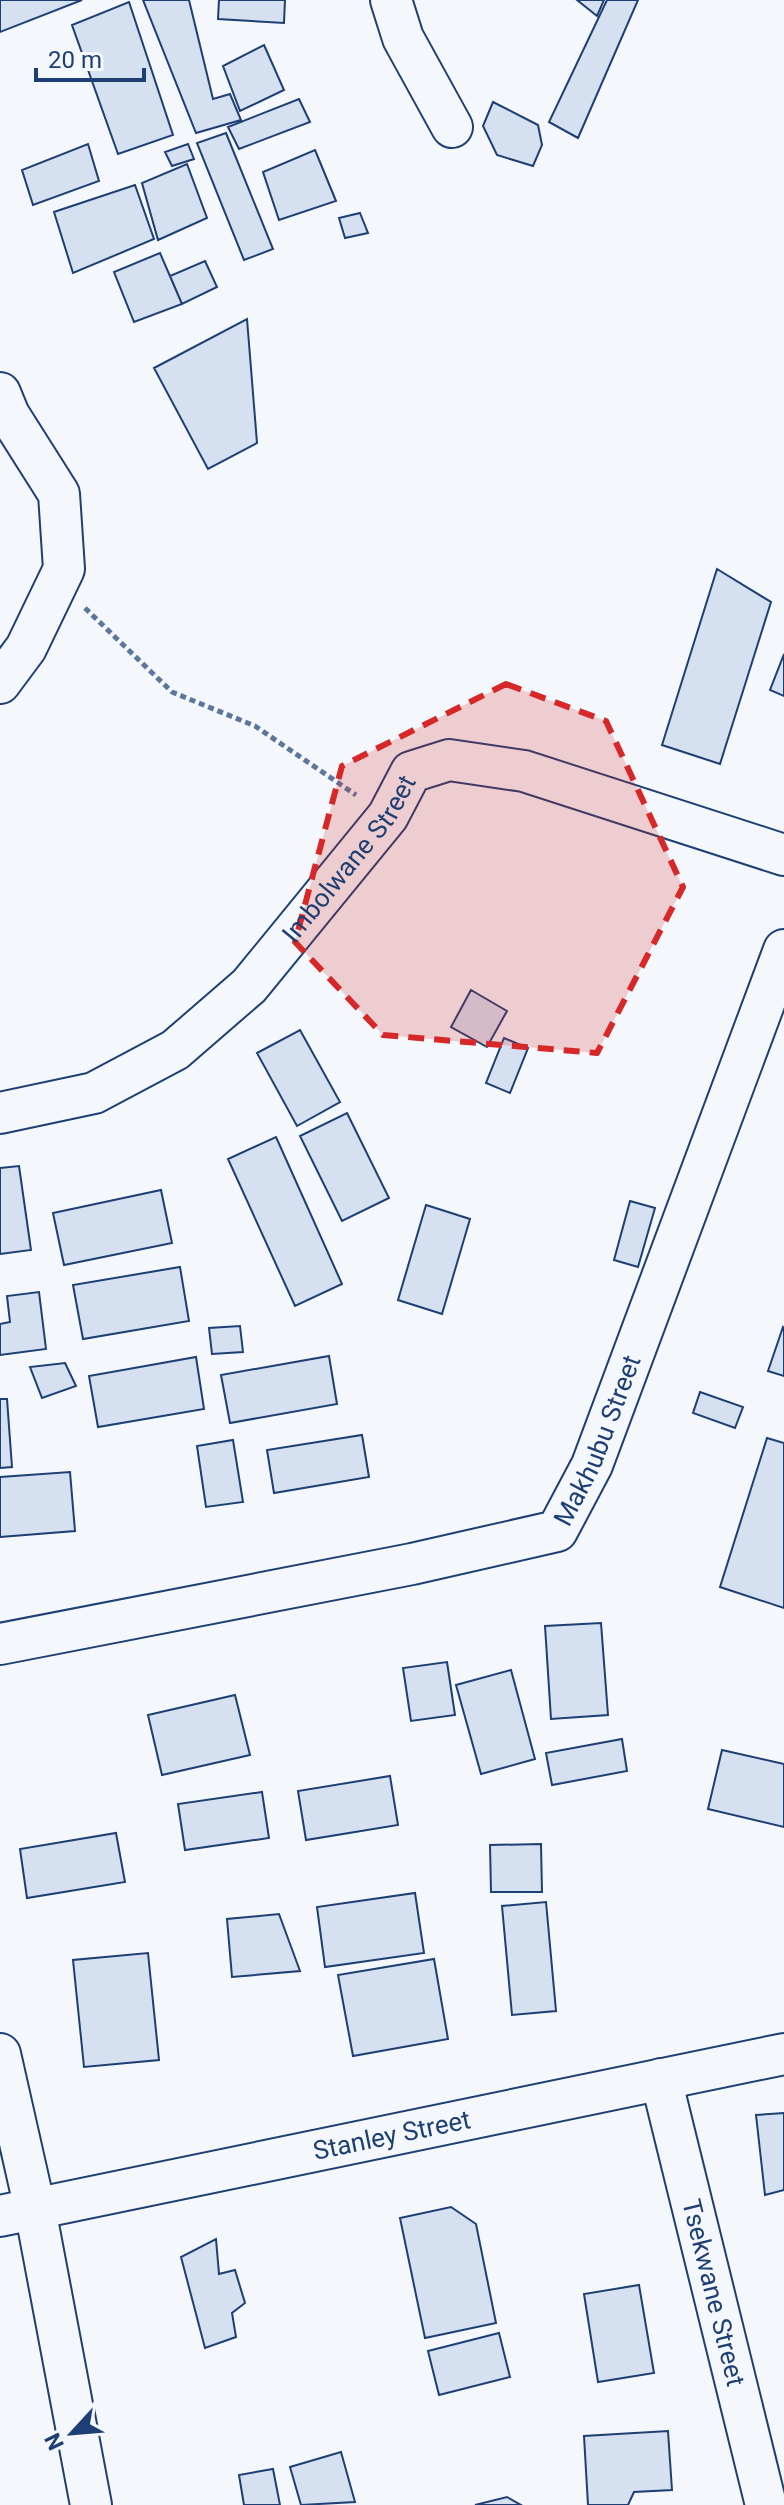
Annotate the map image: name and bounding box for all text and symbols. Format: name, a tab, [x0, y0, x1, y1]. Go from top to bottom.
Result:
scale bar	[36, 32, 144, 82]
text: 20 m	[48, 46, 102, 74]
street label: Imbolwane Street	[276, 770, 422, 948]
street label: Makhubu Street	[548, 1351, 647, 1531]
street label: Stanley Street	[310, 2104, 473, 2166]
street label: Tsekwane Street	[676, 2196, 751, 2389]
north arrow	[32, 2393, 112, 2473]
text: N	[40, 2429, 69, 2454]

